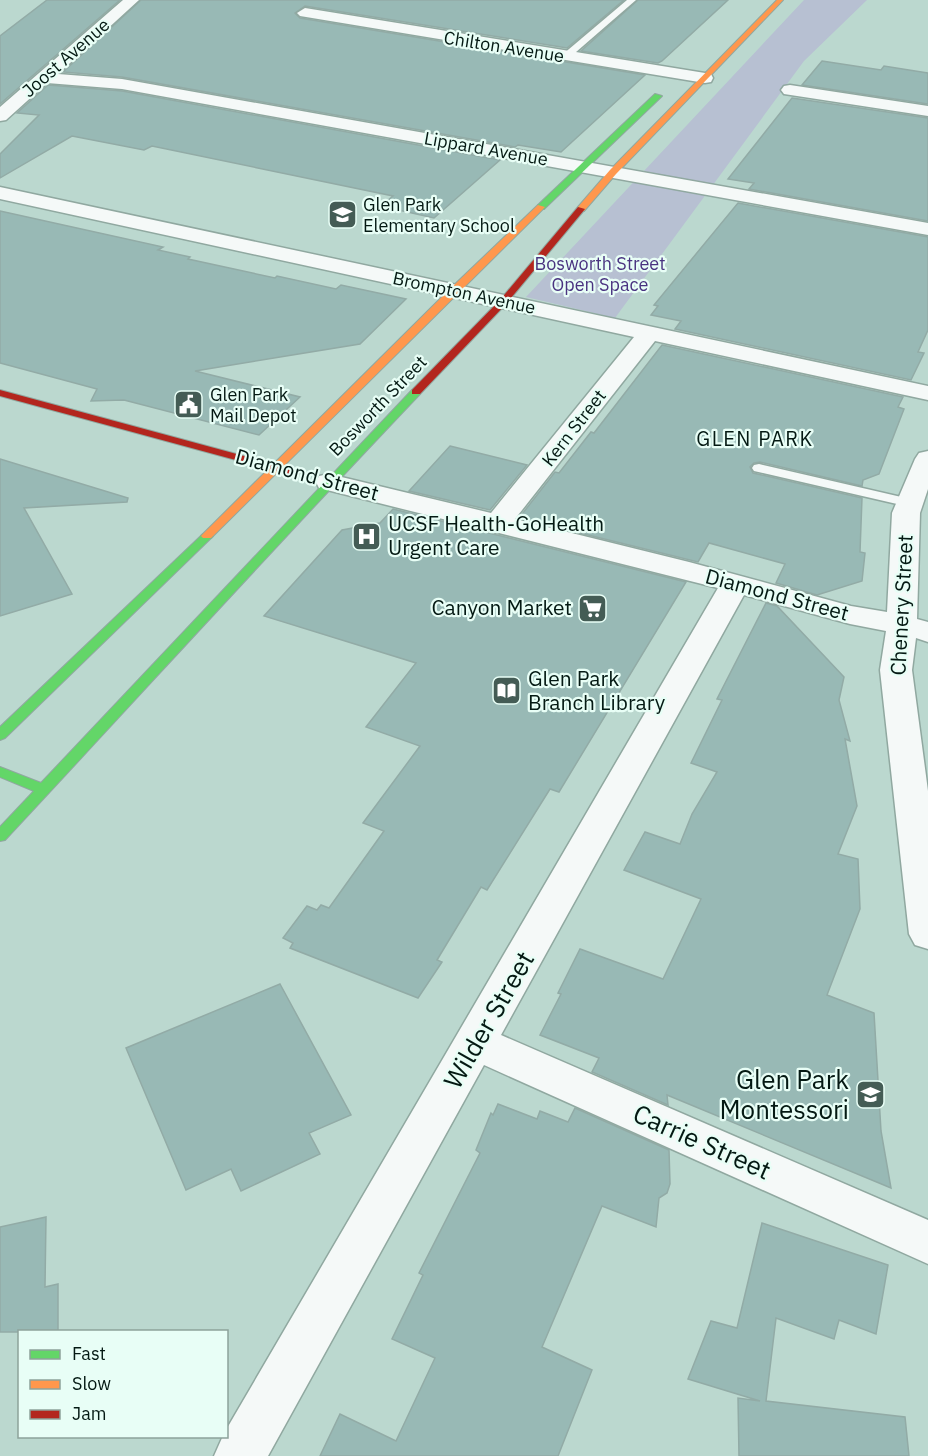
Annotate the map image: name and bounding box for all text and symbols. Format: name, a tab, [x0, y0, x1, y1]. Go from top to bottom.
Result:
street label: Joost Avenue	[17, 13, 114, 102]
street label: Chilton Avenue	[442, 26, 566, 67]
street label: Lippard Avenue	[422, 126, 550, 171]
place label: Glen Park Elementary School	[363, 193, 515, 237]
school or university icon: Glen Park Elementary School	[326, 199, 358, 231]
park label: Bosworth Street Open Space	[534, 252, 666, 296]
street label: Brompton Avenue	[391, 266, 538, 319]
street label: Bosworth Street	[324, 351, 431, 461]
place label: Glen Park Mail Depot	[210, 383, 297, 427]
street label: Kern Street	[536, 385, 611, 471]
public building icon: Glen Park Mail Depot	[173, 389, 205, 421]
district label: GLEN PARK	[696, 425, 814, 452]
street label: Diamond Street	[232, 441, 382, 507]
place label: UCSF Health-GoHealth Urgent Care	[388, 509, 604, 561]
hospital icon: UCSF Health-GoHealth Urgent Care	[351, 520, 383, 552]
street label: Chenery Street	[883, 534, 919, 676]
street label: Diamond Street	[702, 561, 852, 627]
supermarket icon: Canyon Market	[577, 592, 609, 624]
place label: Canyon Market	[431, 593, 572, 621]
place label: Glen Park Branch Library	[528, 664, 666, 716]
library icon: Glen Park Branch Library	[491, 675, 523, 707]
street label: Wilder Street	[435, 945, 541, 1094]
place label: Glen Park Montessori	[719, 1062, 849, 1126]
school or university icon: Glen Park Montessori	[854, 1079, 886, 1111]
street label: Carrie Street	[628, 1096, 777, 1187]
legend	[18, 1330, 228, 1438]
text: Fast	[72, 1342, 106, 1365]
text: Slow	[72, 1372, 111, 1395]
text: Jam	[72, 1402, 107, 1425]

